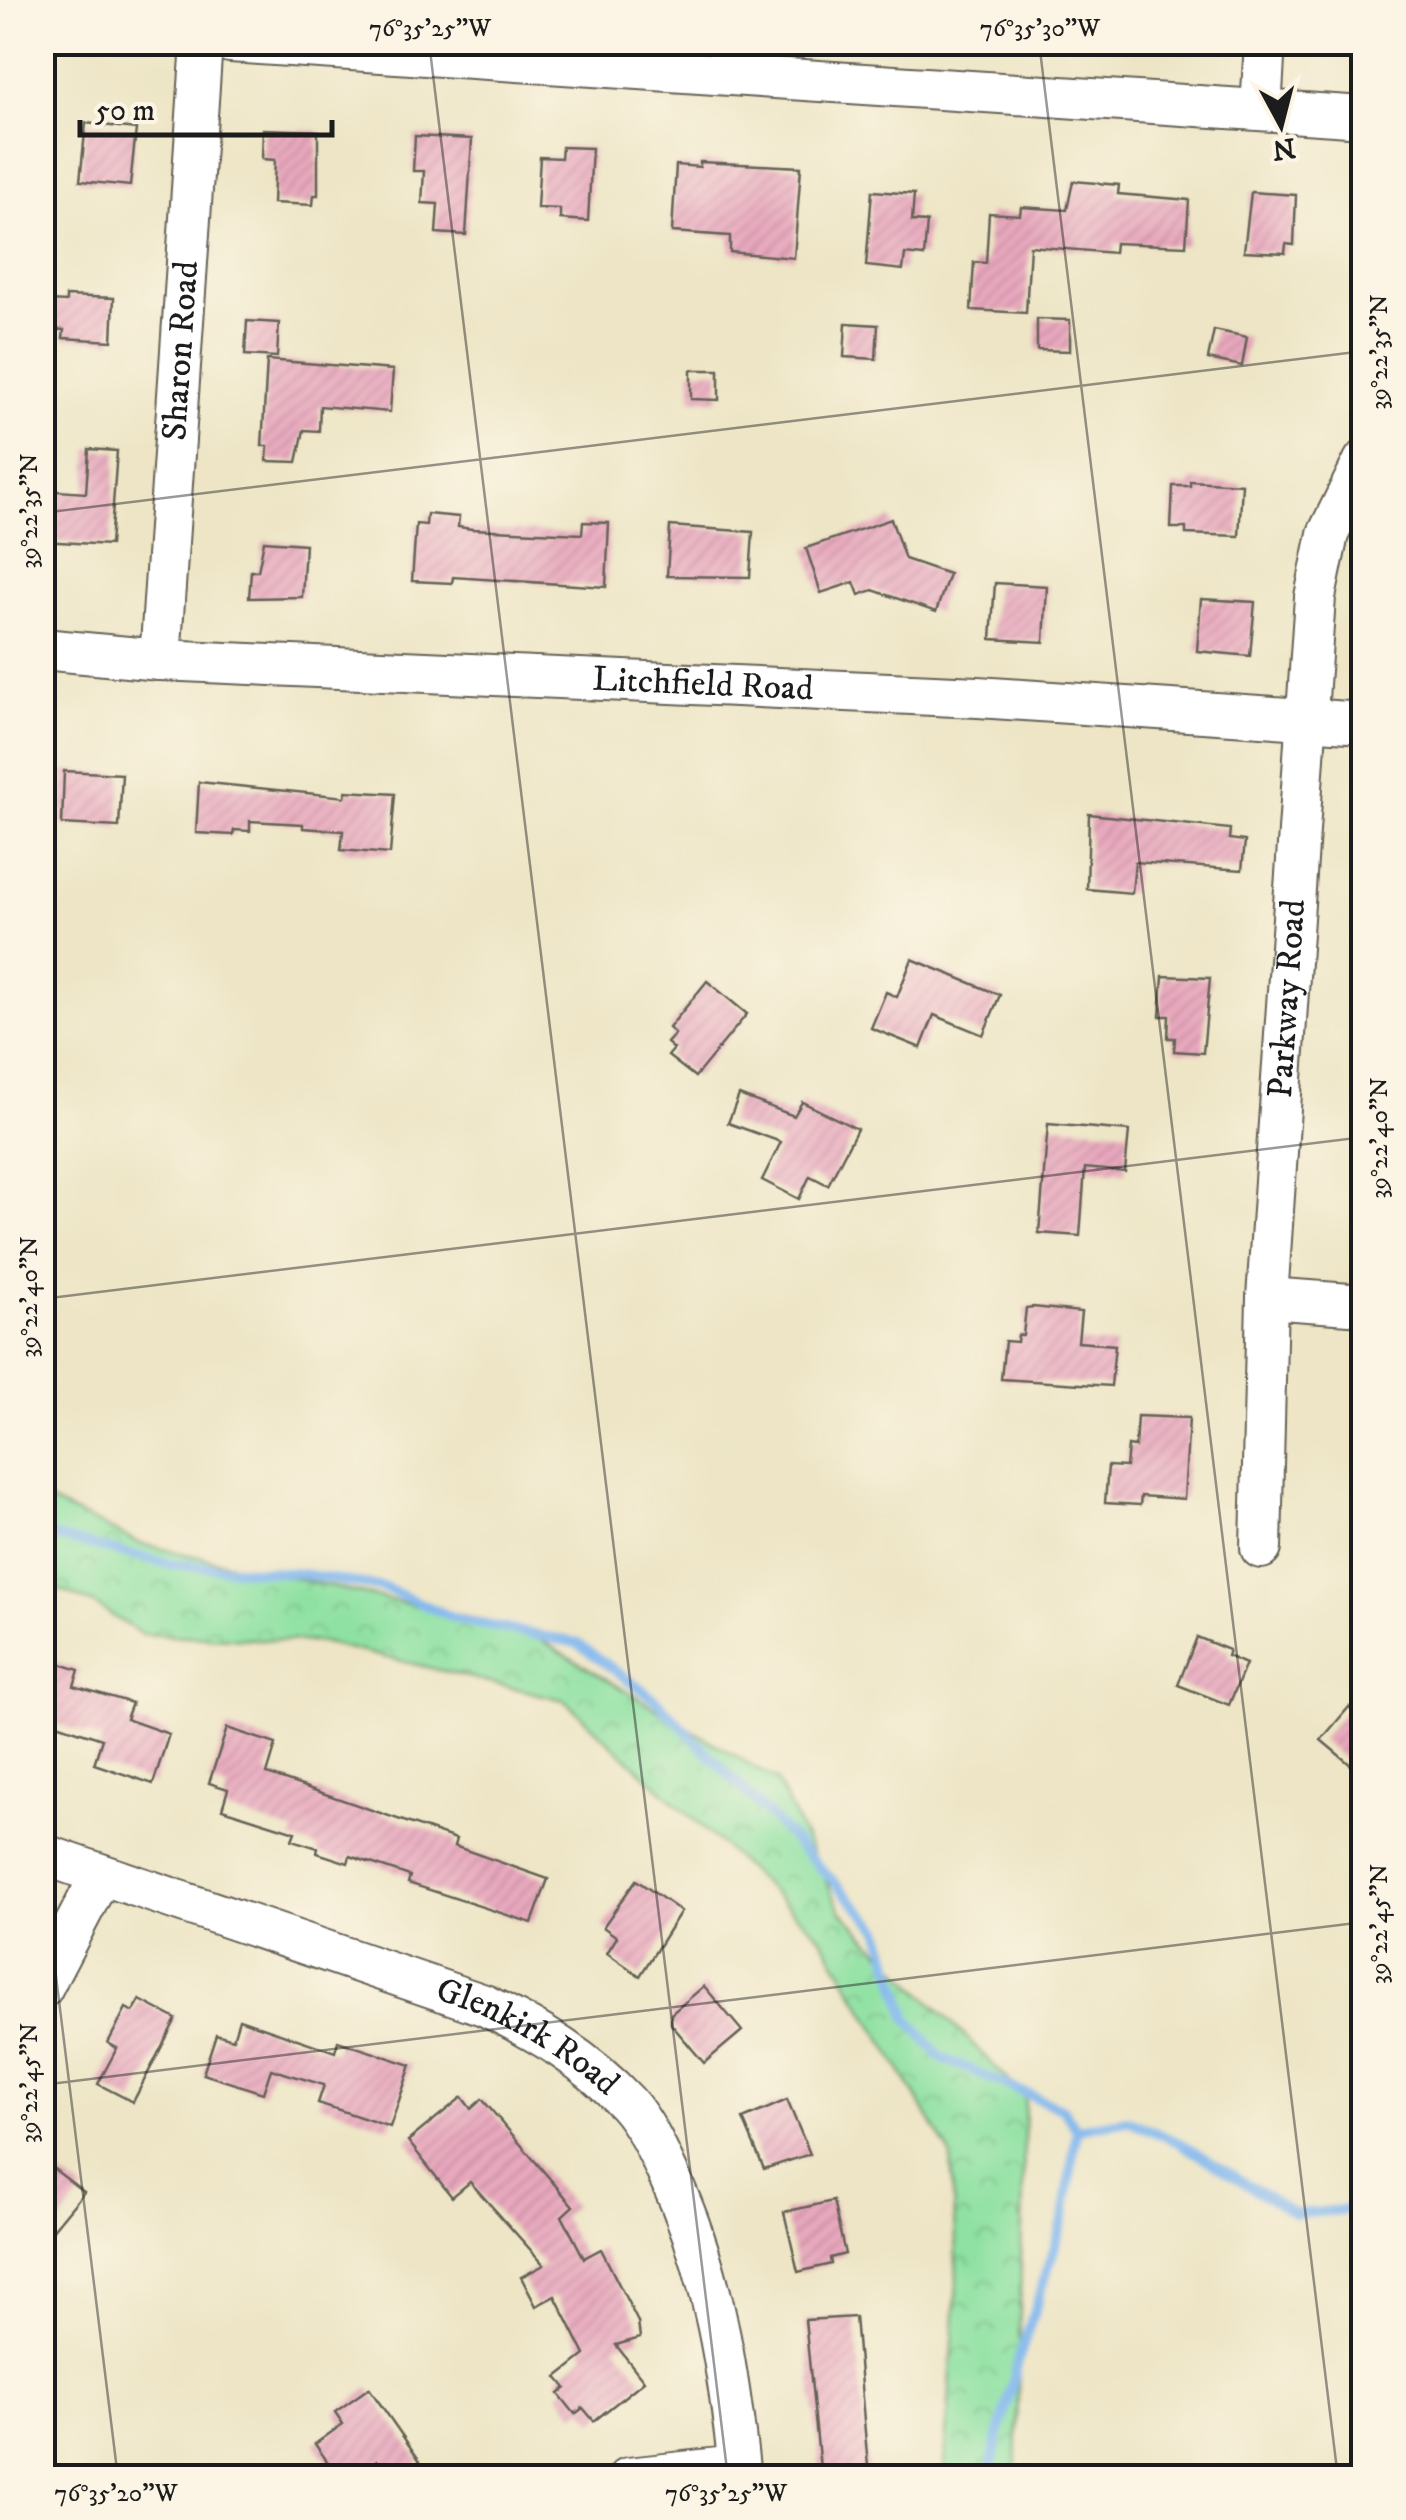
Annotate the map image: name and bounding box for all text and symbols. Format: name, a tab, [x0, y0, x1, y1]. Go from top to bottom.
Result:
text: 76°35'25"W	[369, 13, 492, 44]
text: 76°35'30"W	[980, 13, 1101, 44]
scale bar	[80, 75, 332, 137]
north arrow	[1231, 75, 1331, 175]
text: 50 m	[95, 93, 155, 130]
text: N	[1270, 130, 1297, 167]
street label: Sharon Road	[153, 259, 209, 442]
text: 39°22'35"N	[1364, 294, 1395, 410]
text: 39°22'35"N	[14, 453, 45, 569]
street label: Litchfield Road	[592, 658, 815, 712]
street label: Parkway Road	[1259, 897, 1316, 1100]
text: 39°22'40"N	[1364, 1077, 1395, 1199]
text: 39°22'40"N	[14, 1236, 45, 1358]
text: 39°22'45"N	[1364, 1864, 1395, 1984]
street label: Glenkirk Road	[430, 1968, 629, 2106]
text: 39°22'45"N	[14, 2023, 45, 2143]
text: 76°35'20"W	[54, 2478, 179, 2509]
text: 76°35'25"W	[665, 2478, 788, 2509]

